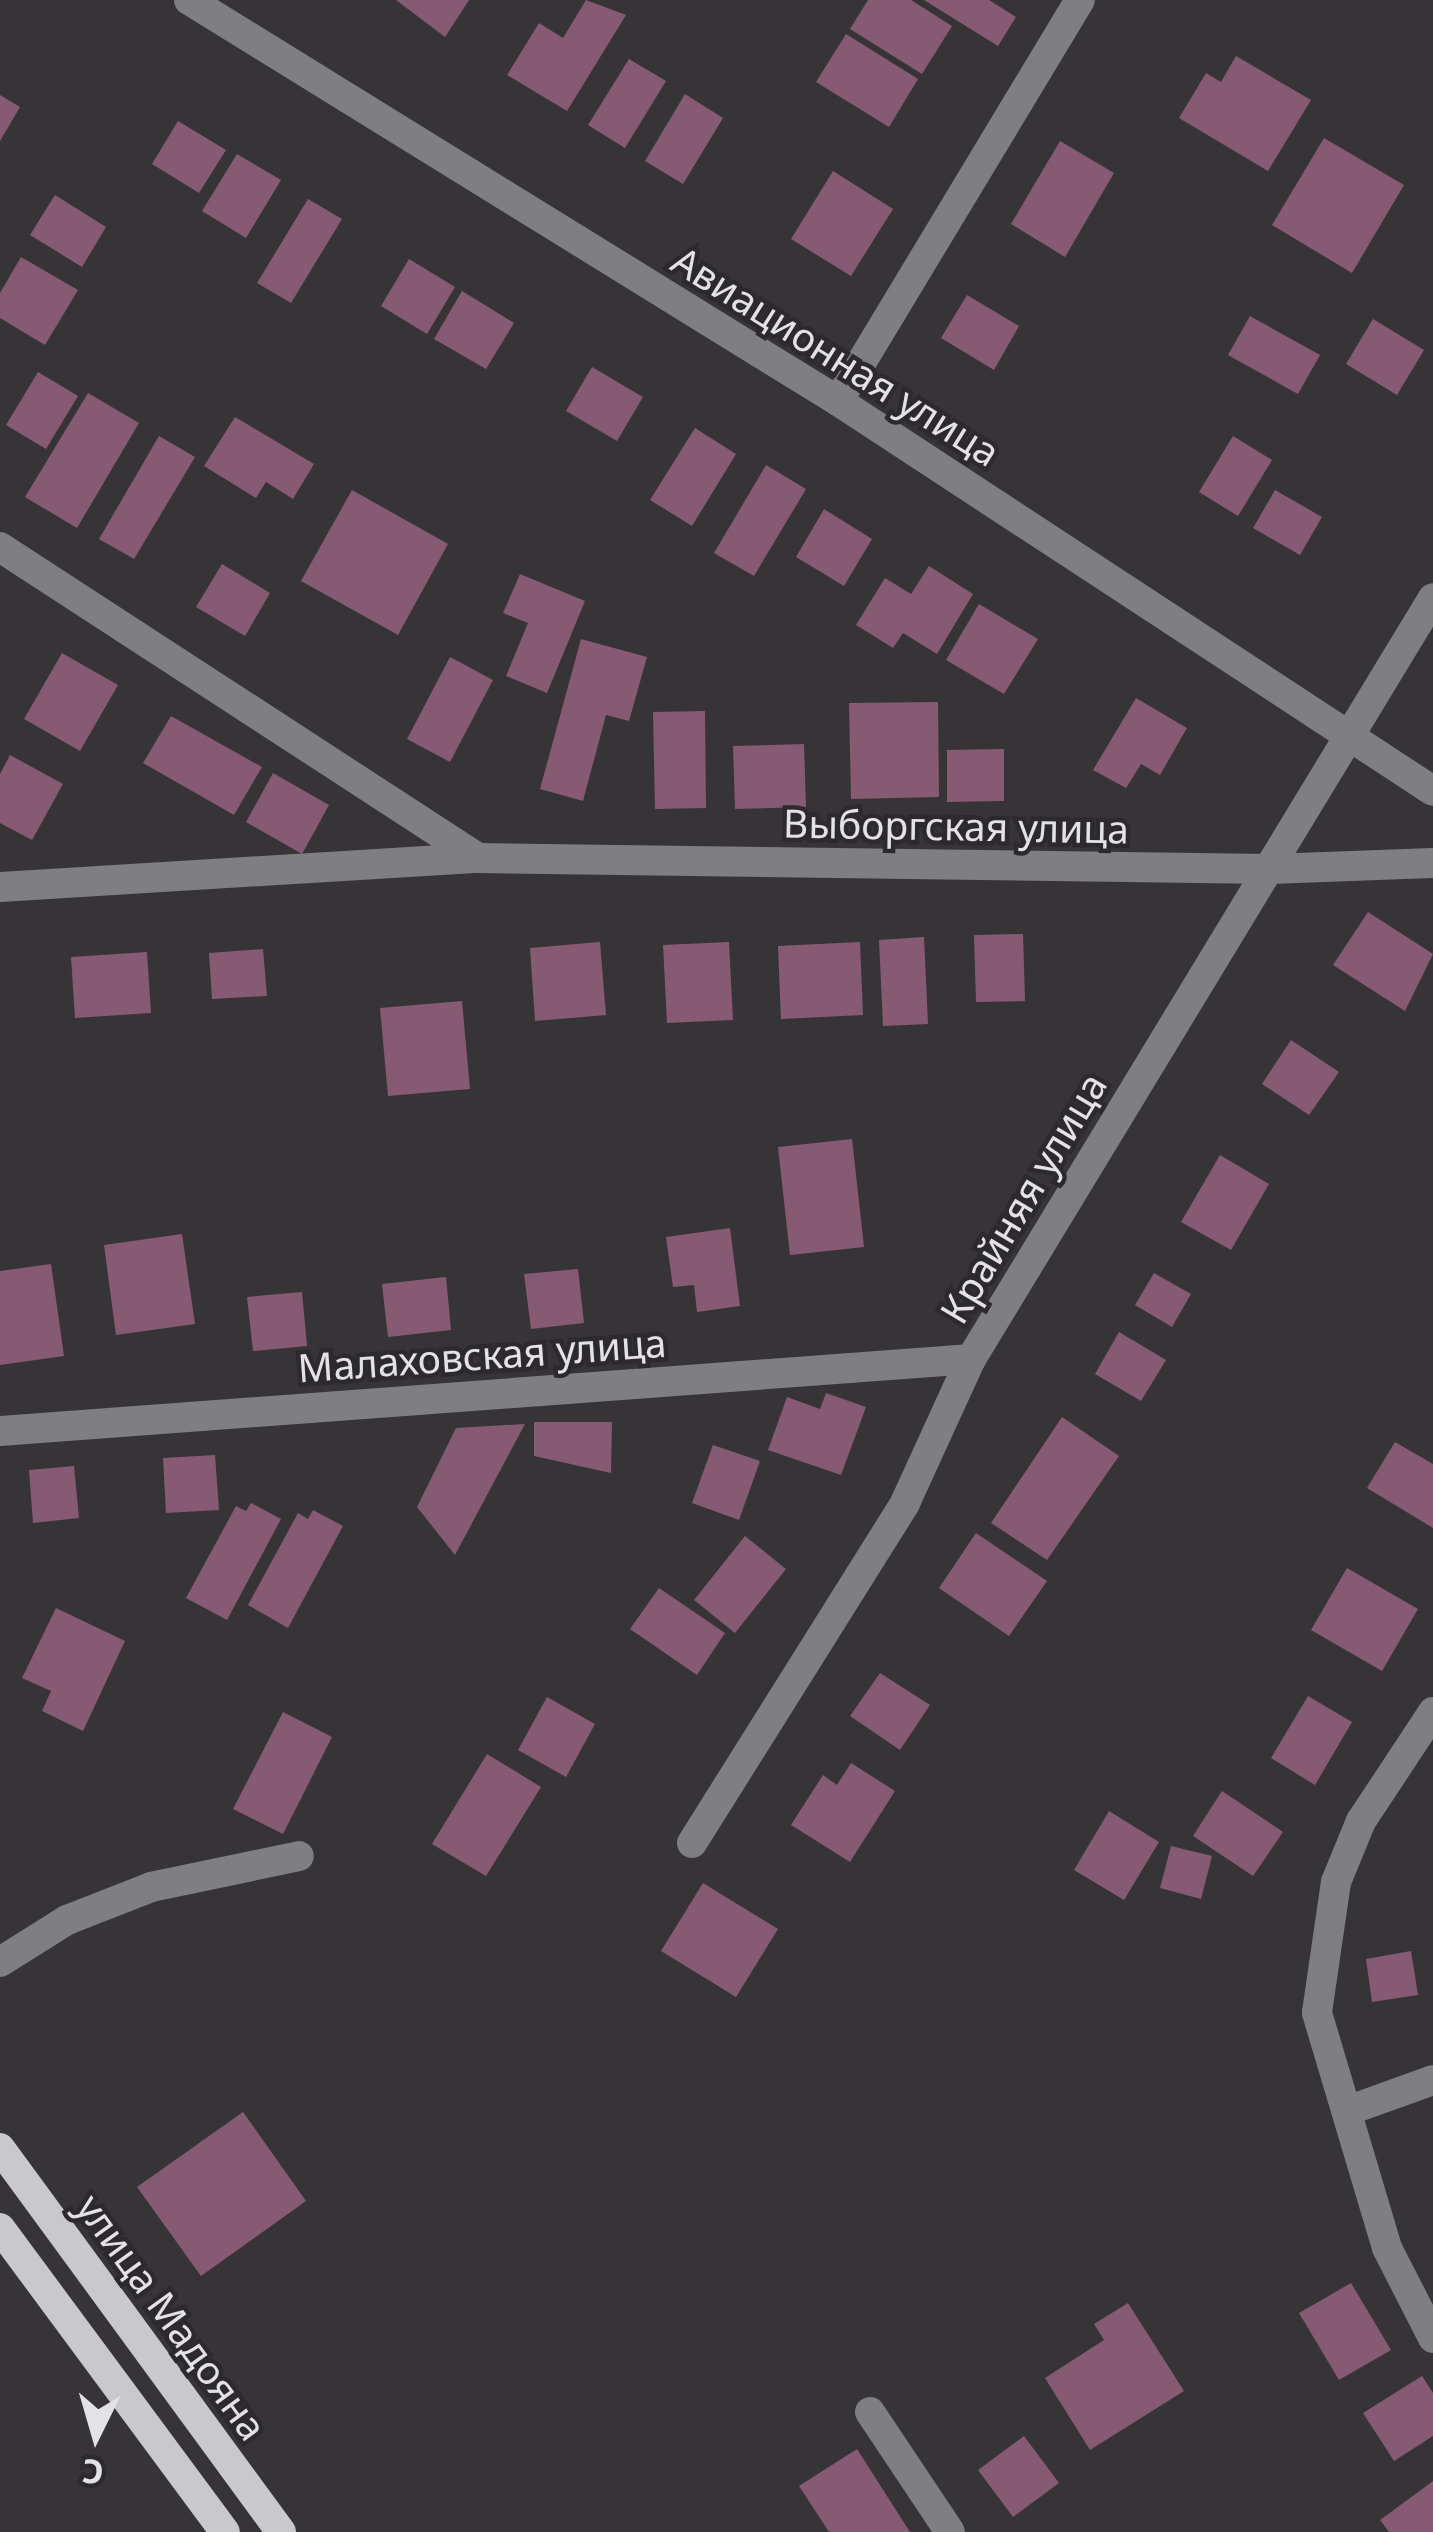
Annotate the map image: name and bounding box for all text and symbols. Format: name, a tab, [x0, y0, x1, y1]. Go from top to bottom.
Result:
street label: Авиационная улица	[664, 236, 1008, 476]
street label: Выборгская улица	[783, 800, 1129, 852]
street label: Крайняя улица	[930, 1064, 1116, 1332]
street label: Малаховская улица	[296, 1319, 668, 1391]
street label: улица Мадояна	[67, 2185, 277, 2449]
north arrow	[36, 2376, 156, 2496]
text: С	[80, 2449, 105, 2496]

